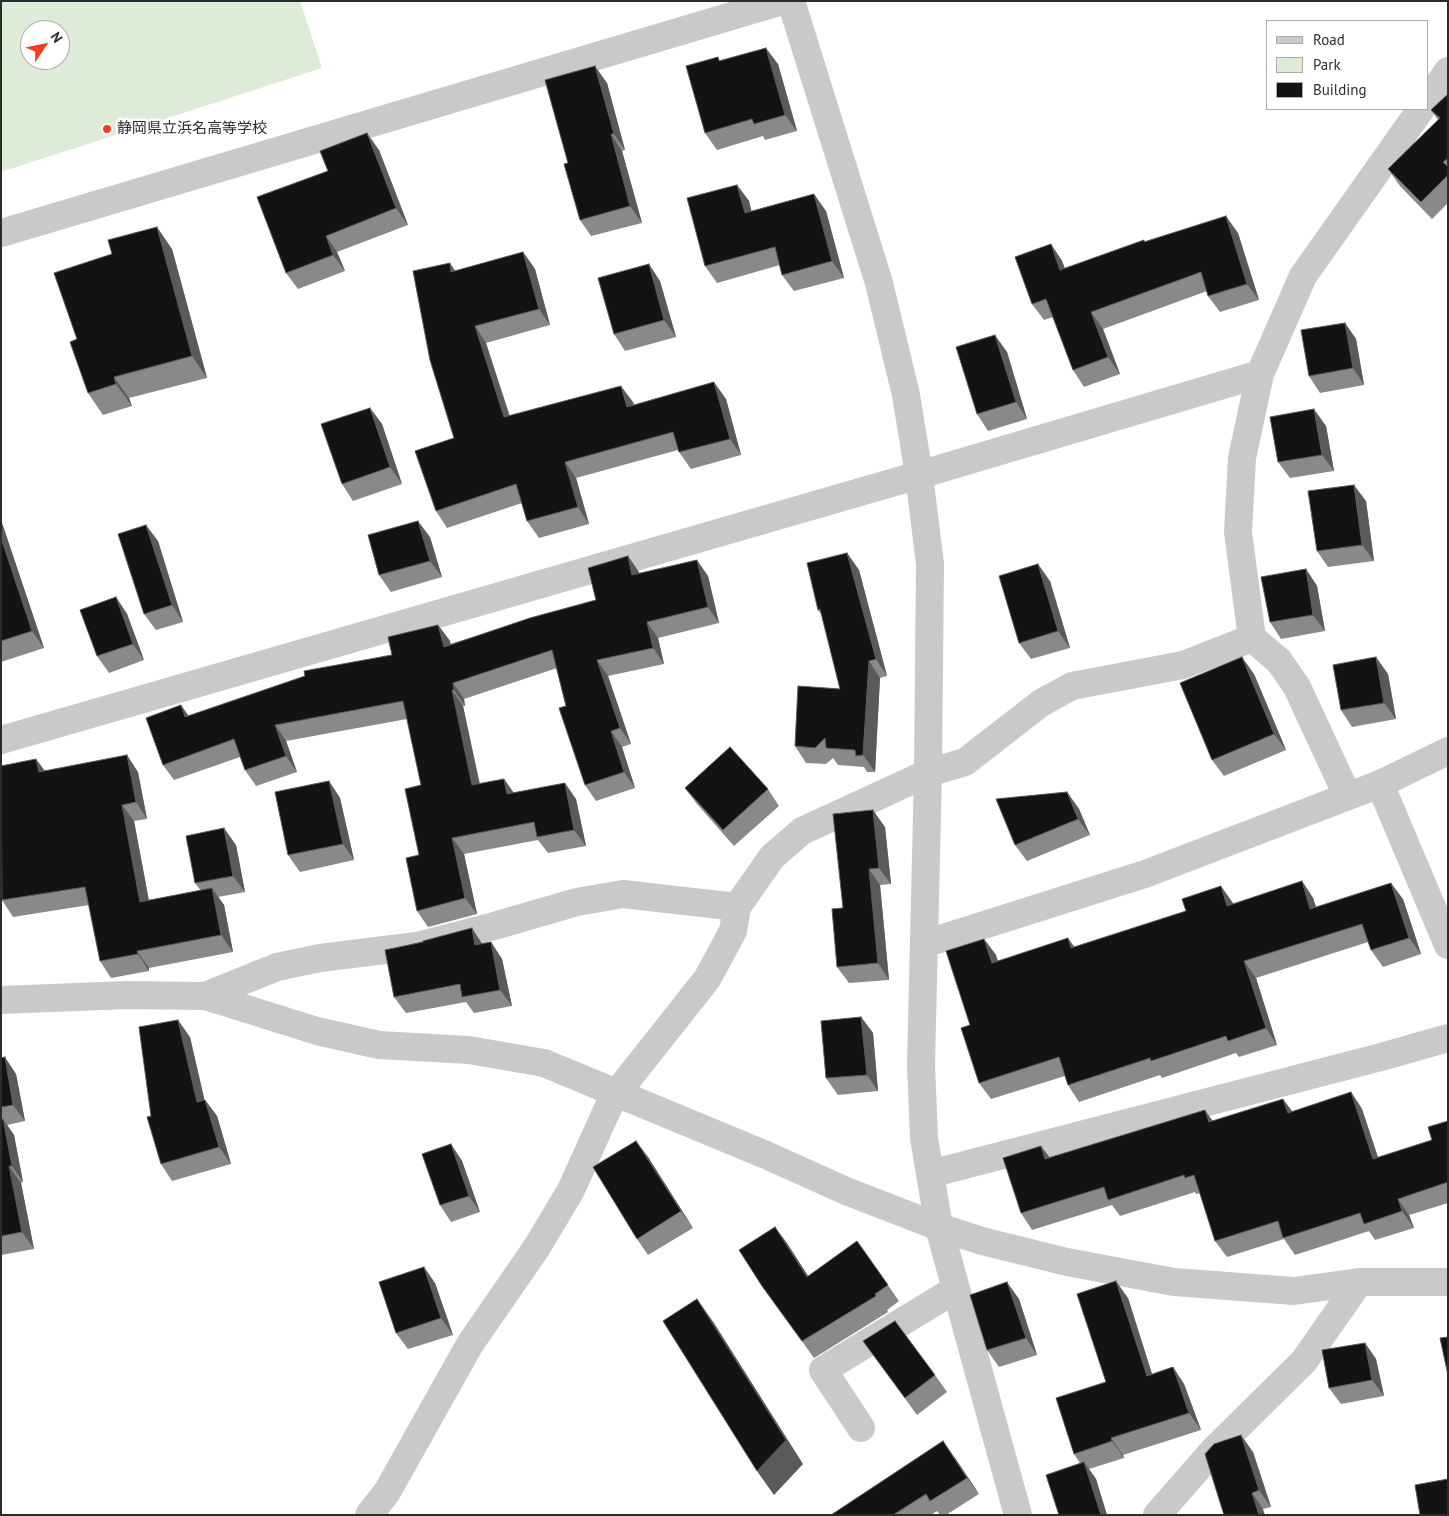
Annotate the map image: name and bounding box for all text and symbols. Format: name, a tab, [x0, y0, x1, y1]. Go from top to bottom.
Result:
north arrow	[20, 20, 70, 70]
legend	[1266, 20, 1429, 110]
text: N	[47, 28, 67, 46]
text: Road	[1313, 30, 1345, 49]
text: Park	[1313, 55, 1341, 74]
text: Building	[1313, 80, 1367, 99]
place label: 静岡県立浜名高等学校	[117, 120, 267, 138]
marker: 静岡県立浜名高等学校	[101, 123, 113, 135]

